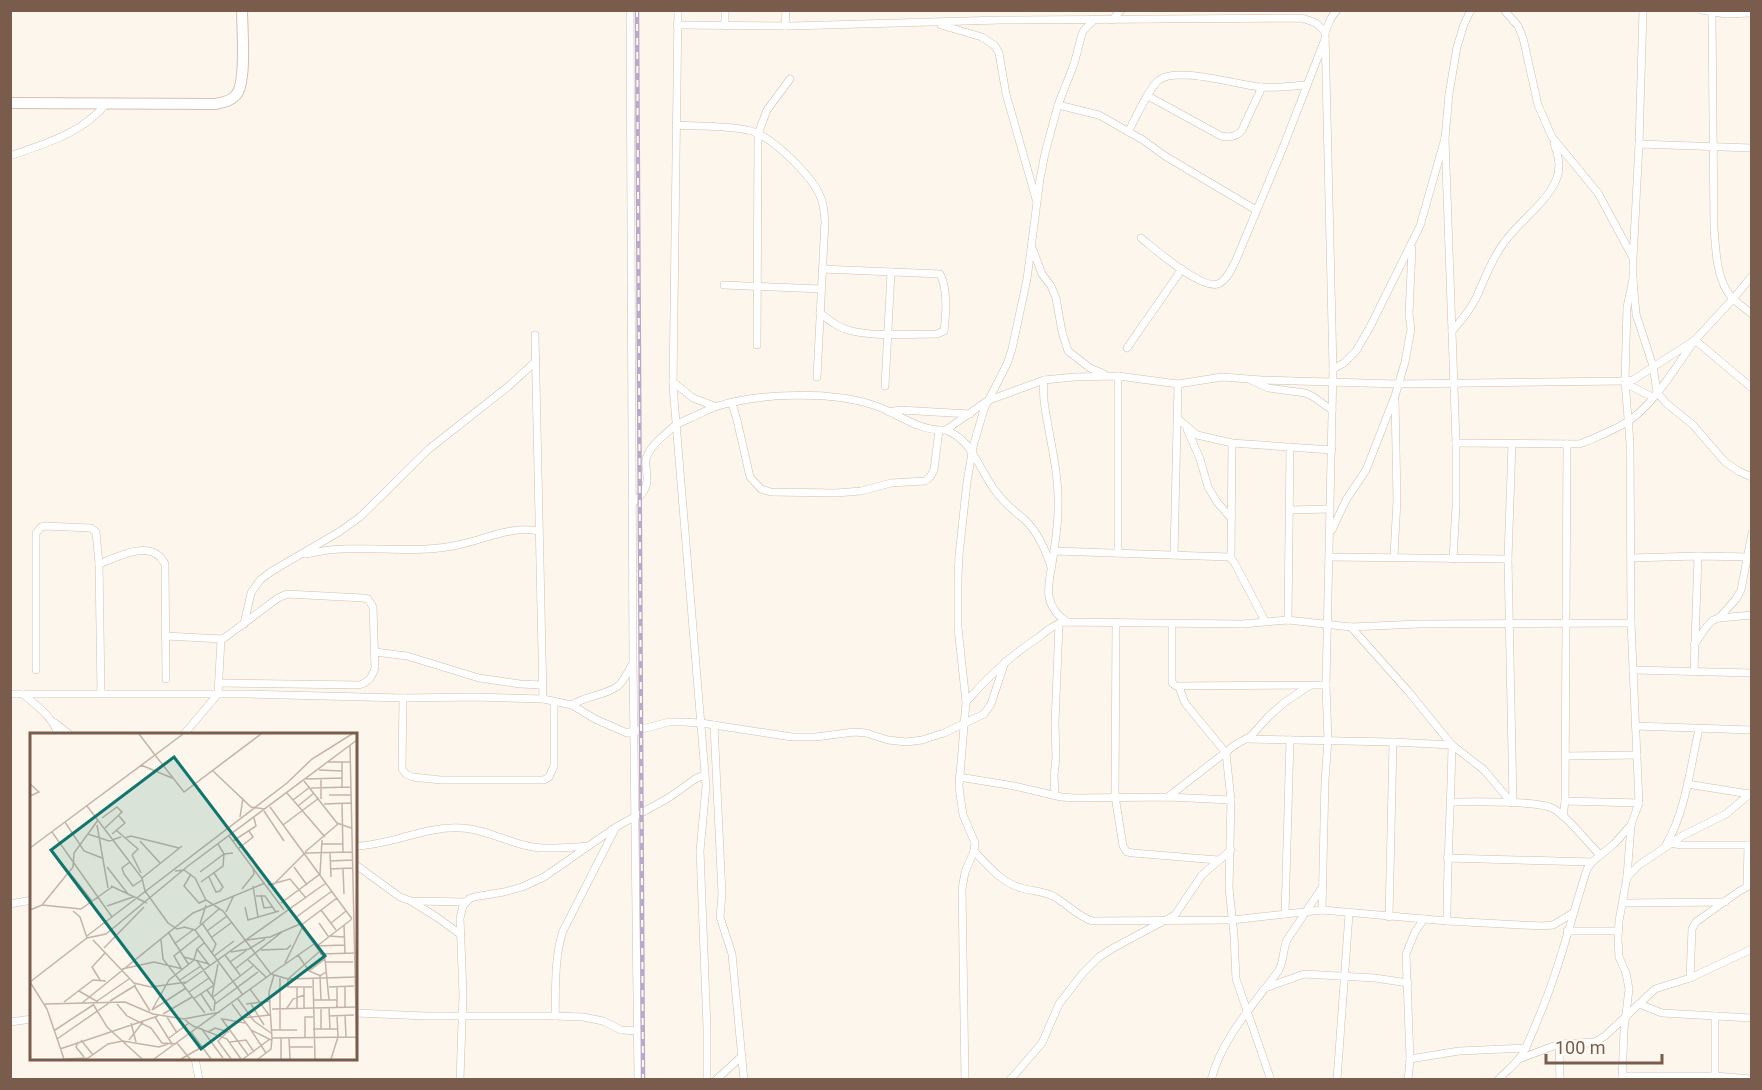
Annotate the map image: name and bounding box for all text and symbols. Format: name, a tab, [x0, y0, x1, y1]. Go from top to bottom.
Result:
inset map	[30, 733, 357, 1060]
scale bar	[1546, 1027, 1662, 1065]
text: 100 m	[1555, 1037, 1606, 1058]

